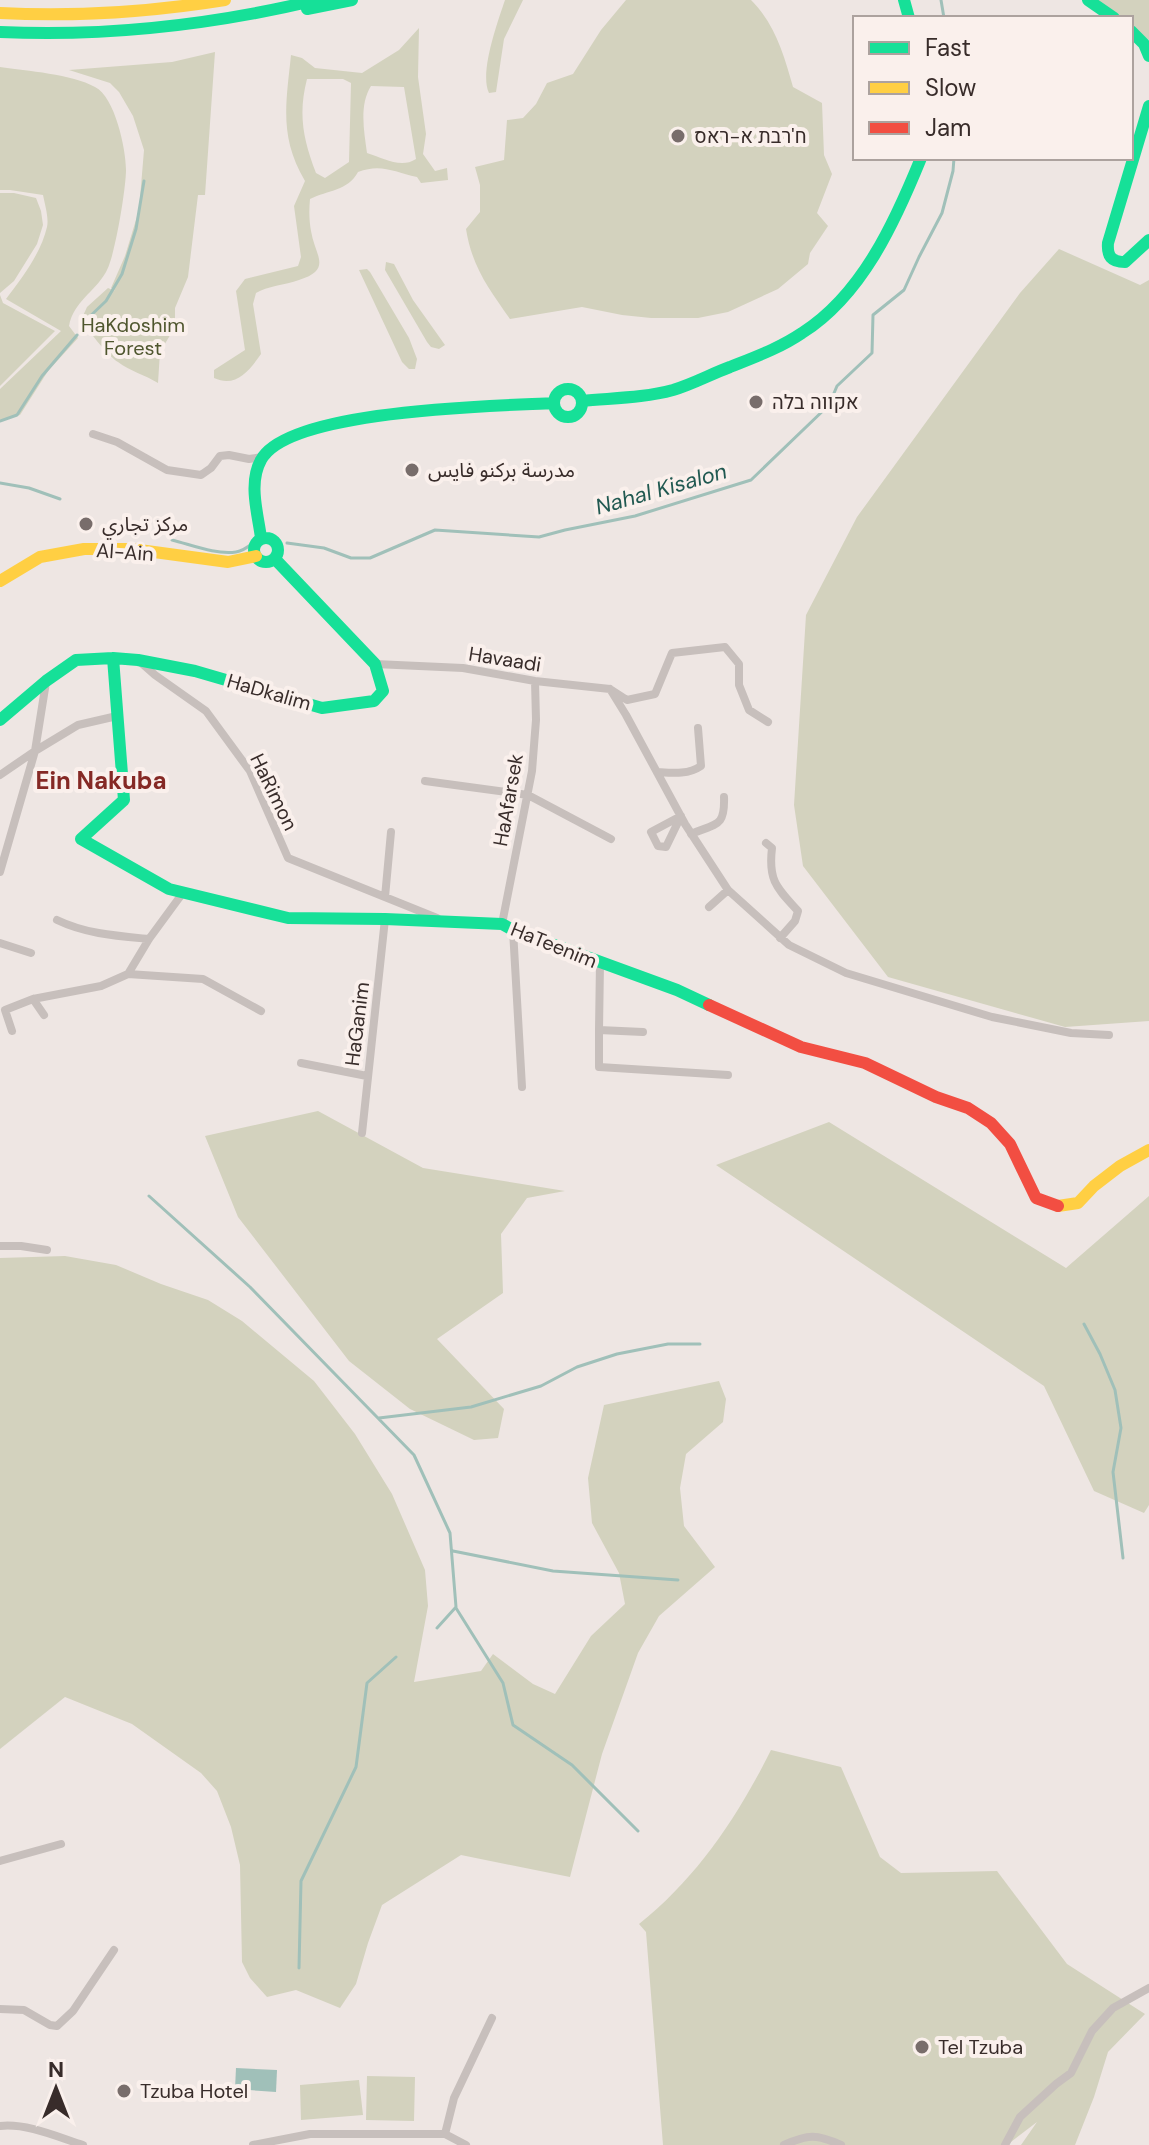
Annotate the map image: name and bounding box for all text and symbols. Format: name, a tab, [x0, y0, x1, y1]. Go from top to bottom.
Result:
legend	[853, 16, 1133, 160]
text: Fast	[925, 32, 971, 63]
text: Slow	[925, 72, 976, 103]
text: Jam	[925, 112, 971, 143]
place label: ח'רבת א-ראס	[694, 123, 807, 149]
marker: ח'רבת א-ראס	[669, 127, 687, 145]
park label: HaKdoshim Forest	[81, 312, 185, 361]
place label: אקווה בלה	[772, 389, 859, 415]
marker: אקווה בלה	[747, 393, 765, 411]
water label: Nahal Kisalon	[592, 456, 730, 522]
place label: مدرسة بركنو فايس	[428, 457, 575, 483]
marker: مدرسة بركنو فايس	[403, 461, 421, 479]
place label: مركز تجاري	[102, 511, 188, 540]
marker: مركز تجاري	[77, 515, 95, 533]
street label: Al-Ain	[95, 537, 155, 567]
street label: Havaadi	[467, 640, 543, 678]
street label: HaDkalim	[224, 668, 314, 716]
street label: HaRimon	[244, 749, 304, 835]
street label: HaAfarsek	[487, 752, 529, 848]
district label: Ein Nakuba	[35, 765, 167, 796]
street label: HaTeenim	[507, 916, 601, 974]
street label: HaGanim	[339, 980, 375, 1068]
place label: Tel Tzuba	[938, 2034, 1023, 2060]
marker: Tel Tzuba	[913, 2038, 931, 2056]
north arrow	[16, 2049, 96, 2129]
text: N	[48, 2055, 64, 2084]
place label: Tzuba Hotel	[140, 2078, 248, 2104]
marker: Tzuba Hotel	[115, 2082, 133, 2100]

